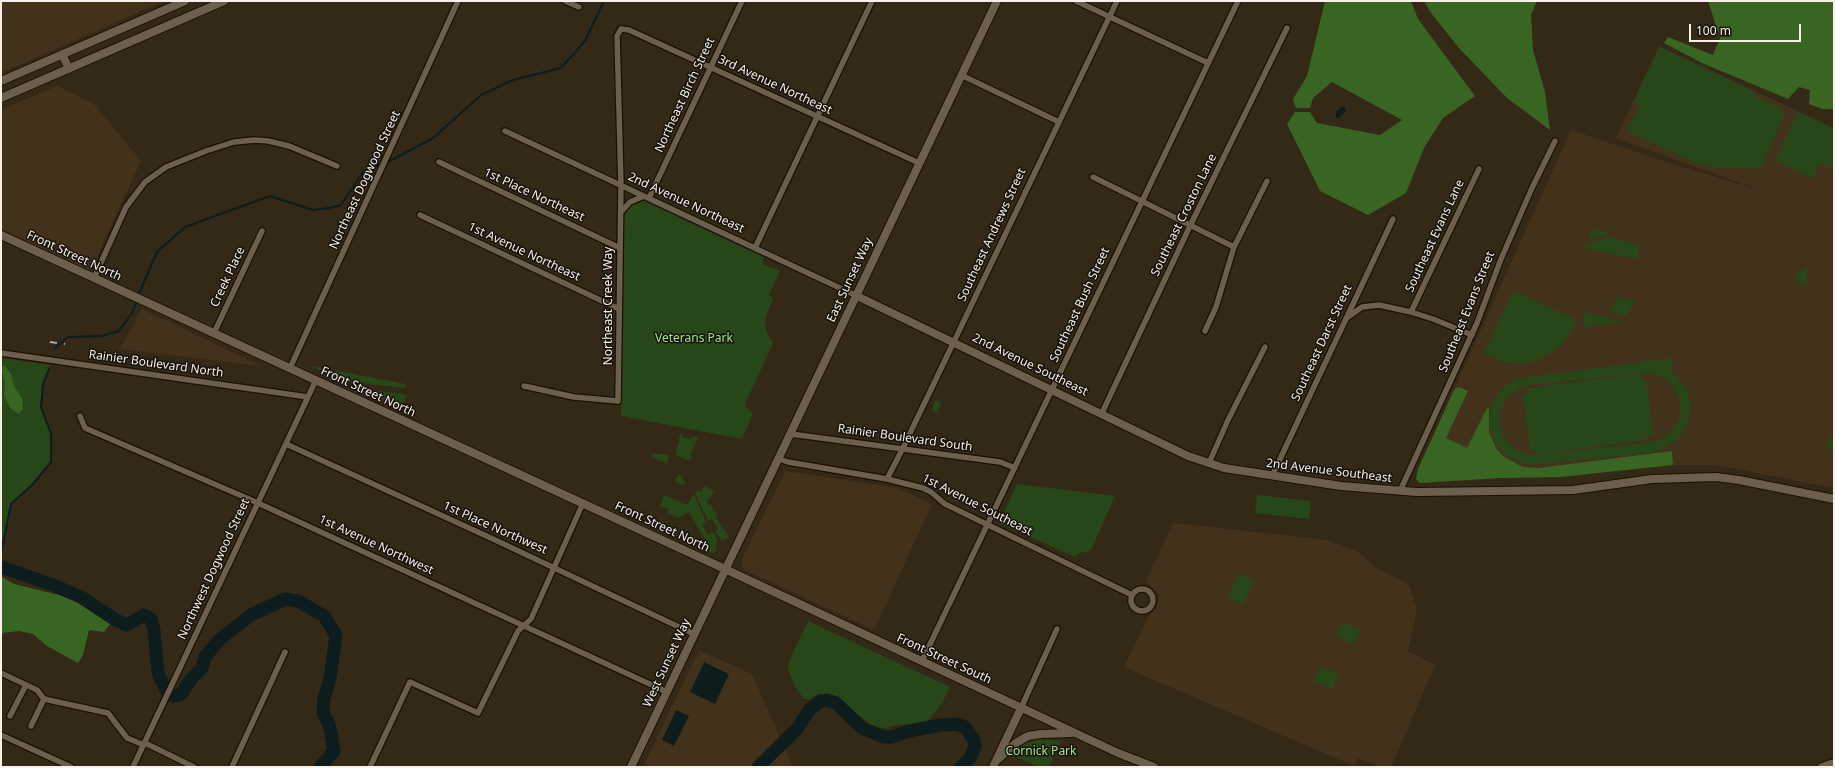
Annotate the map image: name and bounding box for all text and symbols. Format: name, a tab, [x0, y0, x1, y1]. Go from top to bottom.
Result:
scale bar	[1691, 16, 1803, 42]
text: 100 m	[1696, 22, 1731, 39]
street label: Northeast Birch Street	[652, 35, 718, 155]
street label: 3rd Avenue Northeast	[716, 52, 834, 118]
street label: Northeast Dogwood Street	[327, 108, 403, 252]
street label: Southeast Croston Lane	[1148, 151, 1220, 279]
street label: 1st Place Northeast	[481, 165, 587, 225]
street label: Southeast Andrews Street	[955, 166, 1029, 304]
street label: 2nd Avenue Northeast	[626, 170, 746, 236]
street label: Southeast Evans Lane	[1403, 177, 1467, 295]
street label: 1st Avenue Northeast	[466, 220, 582, 284]
street label: Front Street North	[24, 228, 124, 284]
street label: East Sunset Way	[824, 235, 876, 325]
street label: Creek Place	[208, 245, 248, 309]
street label: Southeast Bush Street	[1047, 245, 1113, 365]
street label: Northeast Creek Way	[602, 247, 616, 365]
street label: Southeast Evans Street	[1436, 249, 1498, 375]
street label: Southeast Darst Street	[1289, 282, 1355, 404]
street label: 2nd Avenue Southeast	[970, 331, 1090, 399]
park label: Veterans Park	[655, 332, 733, 346]
street label: Rainier Boulevard North	[88, 347, 224, 381]
street label: Front Street North	[318, 364, 418, 420]
street label: Rainier Boulevard South	[837, 421, 973, 455]
street label: 2nd Avenue Southeast	[1265, 456, 1393, 486]
street label: 1st Avenue Southeast	[919, 471, 1035, 539]
street label: Northwest Dogwood Street	[175, 496, 253, 642]
street label: 1st Place Northwest	[441, 499, 549, 557]
street label: Front Street North	[612, 499, 712, 555]
street label: 1st Avenue Northwest	[316, 512, 436, 578]
street label: West Sunset Way	[640, 616, 694, 710]
street label: Front Street South	[894, 631, 994, 687]
park label: Cornick Park	[1006, 745, 1076, 759]

